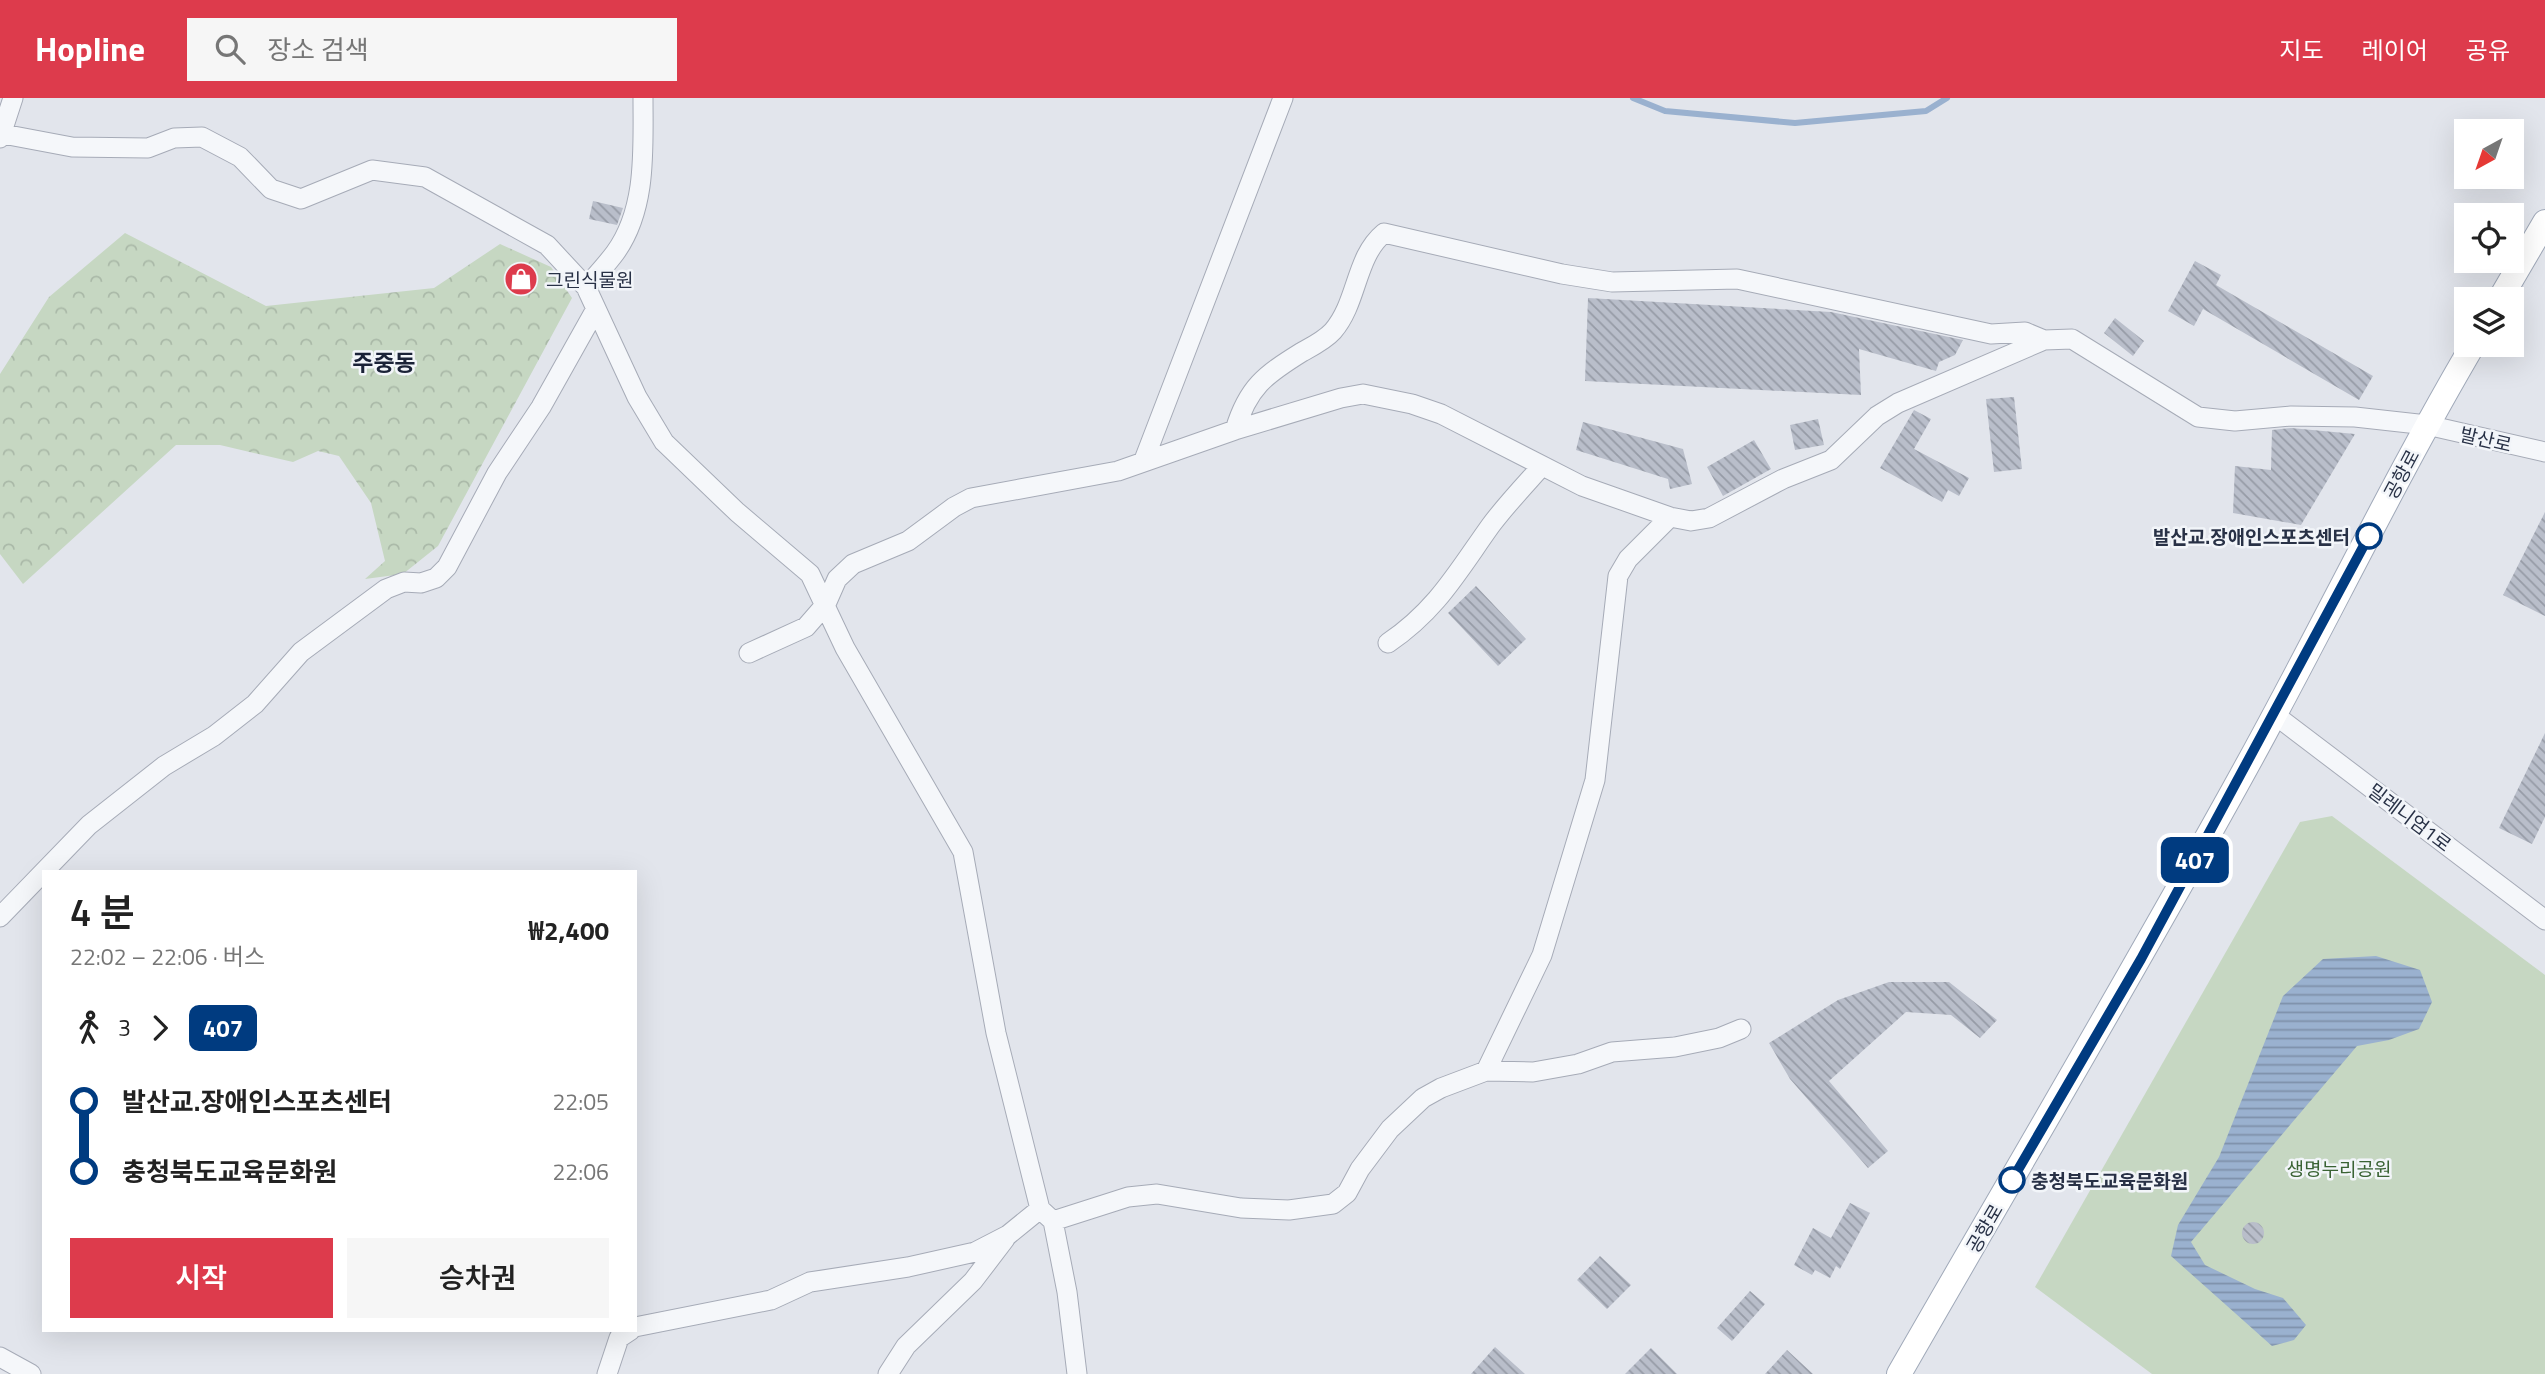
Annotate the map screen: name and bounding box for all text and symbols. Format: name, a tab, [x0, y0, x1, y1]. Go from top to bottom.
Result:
search box	[187, 18, 677, 81]
text: Hopline	[35, 24, 145, 74]
icon: search	[211, 30, 249, 68]
text: 장소 검색	[267, 30, 369, 69]
text: 지도	[2279, 32, 2324, 68]
text: 레이어	[2362, 32, 2428, 68]
text: 공유	[2466, 32, 2510, 68]
north arrow	[2454, 119, 2524, 189]
map controls	[2454, 119, 2524, 357]
button: locate	[2454, 203, 2524, 273]
shop icon: 그린식물원	[502, 260, 540, 298]
place label: 그린식물원	[546, 265, 633, 294]
button: layers	[2454, 287, 2524, 357]
district label: 주중동	[352, 345, 416, 380]
street label: 발산로	[2457, 419, 2515, 459]
street label: 공항로	[2376, 444, 2426, 504]
place label: 발산교.장애인스포츠센터	[2153, 522, 2350, 551]
marker: 발산교.장애인스포츠센터	[2356, 523, 2382, 549]
street label: 밀레니엄1로	[2362, 776, 2458, 858]
line badge: 407	[2155, 837, 2235, 883]
text: 407	[2175, 842, 2215, 878]
text: 4 분	[70, 883, 135, 941]
text: ₩2,400	[529, 911, 609, 950]
text: 22:02 – 22:06 · 버스	[70, 939, 265, 974]
icon: walk	[70, 1009, 108, 1047]
icon: forward	[141, 1009, 179, 1047]
text: 3	[118, 1010, 131, 1045]
text: 407	[203, 1010, 243, 1046]
text: 발산교.장애인스포츠센터	[122, 1082, 392, 1121]
text: 22:05	[552, 1084, 609, 1119]
text: 충청북도교육문화원	[122, 1152, 337, 1191]
text: 22:06	[552, 1154, 609, 1189]
park label: 생명누리공원	[2287, 1154, 2391, 1183]
place label: 충청북도교육문화원	[2031, 1166, 2188, 1195]
marker: 충청북도교육문화원	[1999, 1167, 2025, 1193]
street label: 공항로	[1958, 1198, 2010, 1258]
button: 시작	[70, 1238, 333, 1318]
button: 승차권	[347, 1238, 609, 1318]

